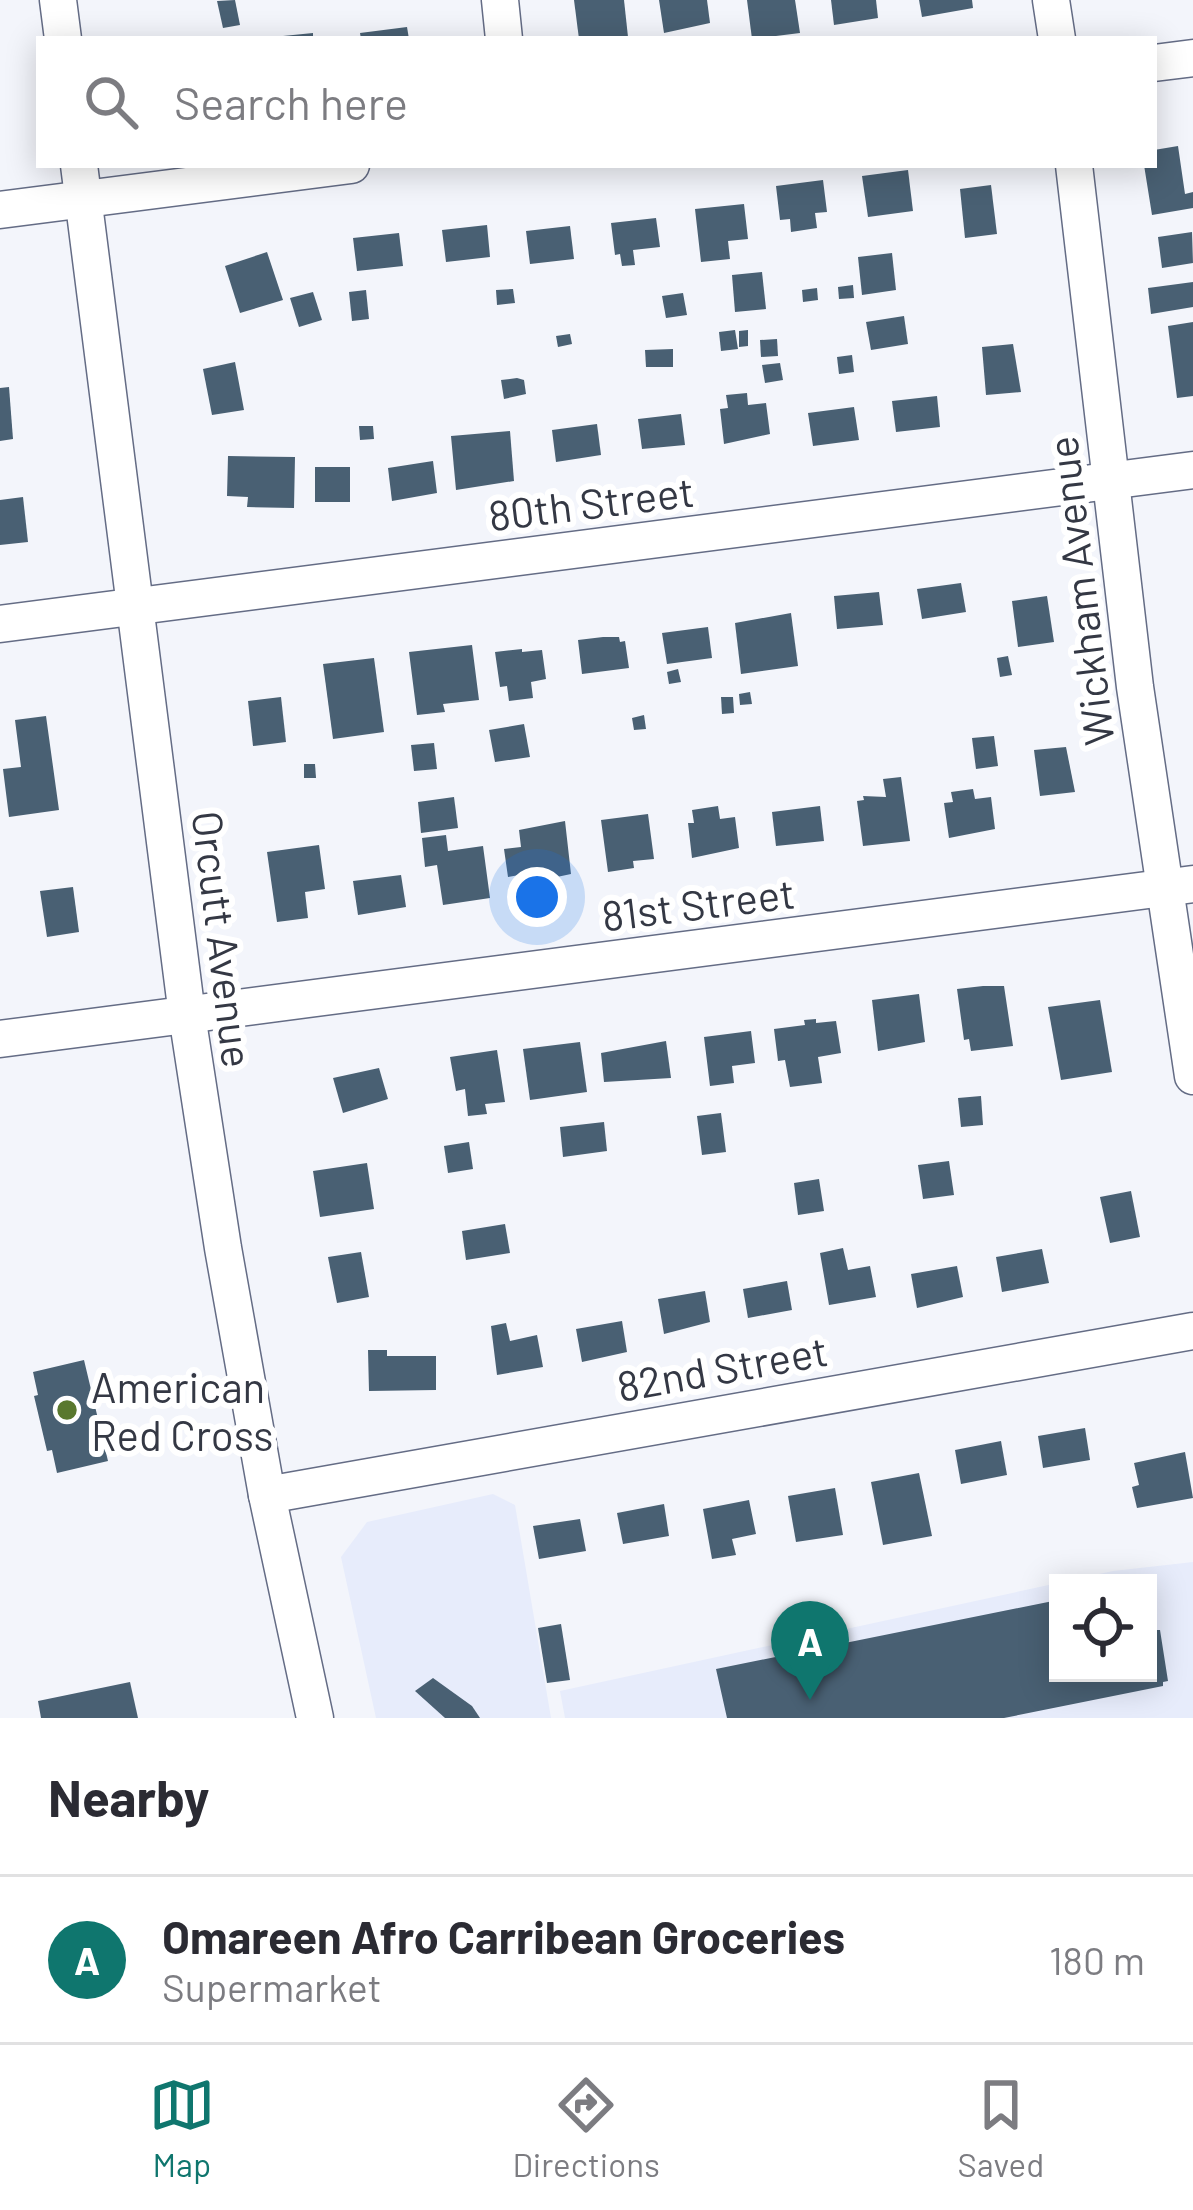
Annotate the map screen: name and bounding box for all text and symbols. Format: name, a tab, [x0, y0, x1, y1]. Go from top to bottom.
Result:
search box	[36, 36, 1157, 168]
icon: search	[78, 69, 144, 135]
text: Search here	[174, 75, 408, 129]
street label: Wickham Avenue	[1035, 434, 1123, 748]
street label: 80th Street	[485, 465, 697, 539]
street label: Orcutt Avenue	[183, 808, 265, 1070]
street label: 81st Street	[599, 866, 797, 940]
your location	[507, 867, 567, 927]
street label: 82nd Street	[613, 1324, 831, 1410]
place label: American Red Cross	[91, 1361, 274, 1459]
marker: American Red Cross	[54, 1397, 80, 1423]
map controls	[1049, 1574, 1157, 1682]
button: locate	[1049, 1574, 1157, 1682]
pin: A	[771, 1601, 849, 1700]
text: Nearby	[48, 1766, 209, 1827]
text: Omareen Afro Carribean Groceries	[162, 1909, 845, 1963]
text: A	[74, 1936, 100, 1983]
text: 180 m	[1049, 1936, 1145, 1983]
text: Supermarket	[162, 1963, 382, 2010]
tab: Map	[149, 2072, 215, 2184]
tab: Directions	[512, 2072, 660, 2184]
tab: Saved	[958, 2072, 1044, 2184]

